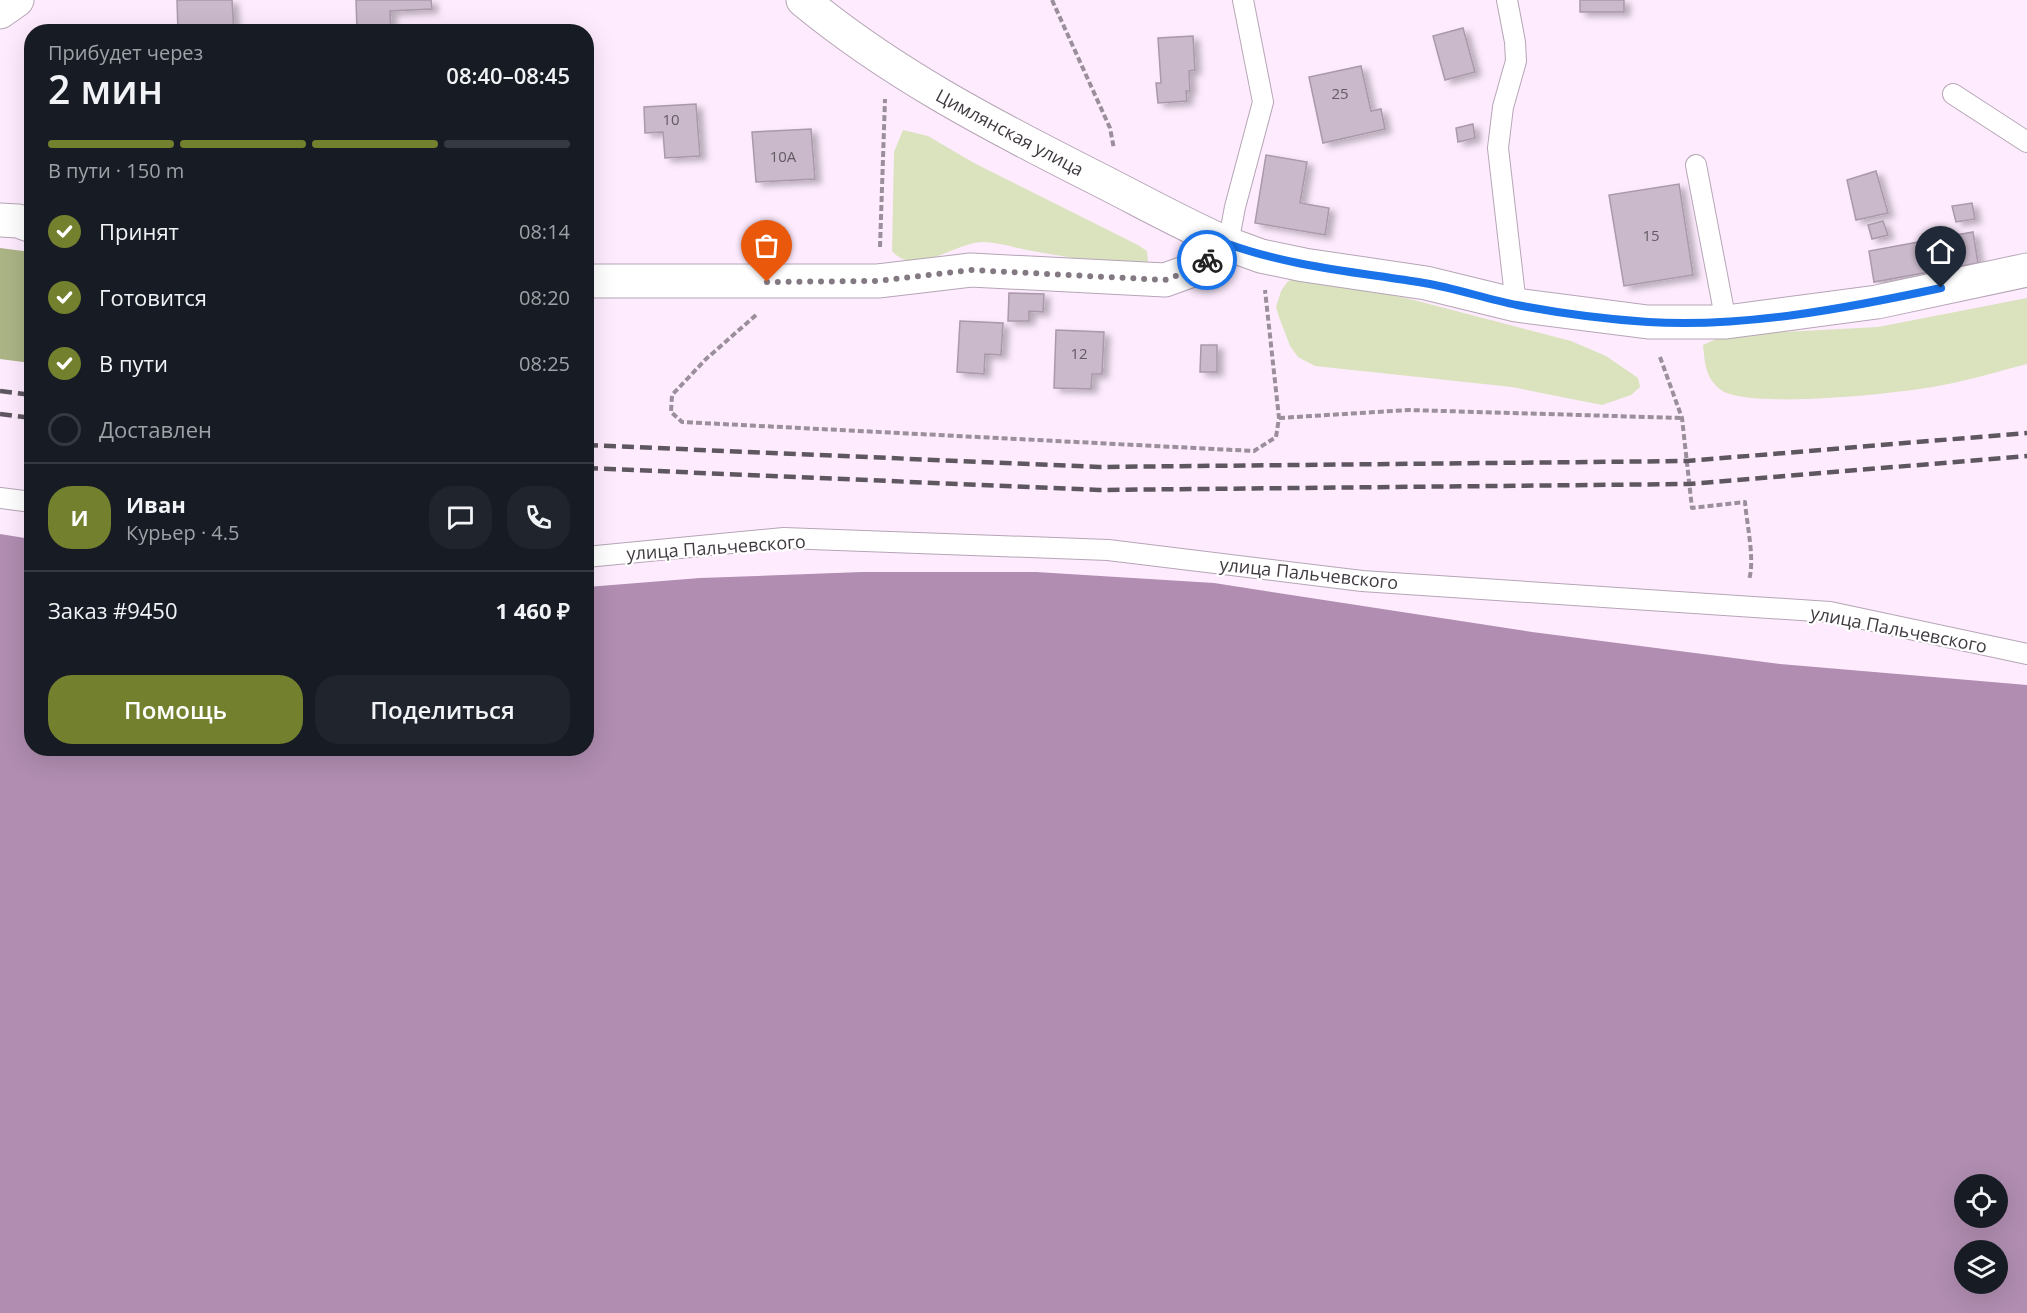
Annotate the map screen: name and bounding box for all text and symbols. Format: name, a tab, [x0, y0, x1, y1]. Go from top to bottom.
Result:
text: Прибудет через	[48, 39, 203, 66]
text: 08:40–08:45	[446, 60, 570, 90]
text: 2 мин	[48, 62, 163, 115]
street label: Цимлянская улица	[932, 83, 1088, 181]
house number: 25	[1331, 83, 1349, 103]
house number: 10	[662, 109, 680, 129]
house number: 10А	[770, 146, 797, 166]
text: В пути · 150 m	[48, 157, 184, 184]
icon: check	[48, 215, 81, 248]
text: Принят	[99, 216, 179, 246]
text: 08:14	[519, 218, 570, 245]
pin	[741, 220, 792, 282]
house number: 15	[1642, 225, 1660, 245]
pin	[1915, 226, 1966, 288]
icon: bag	[750, 229, 783, 262]
courier	[1177, 230, 1237, 290]
icon: home	[1924, 235, 1957, 268]
icon: bike	[1191, 244, 1224, 277]
icon: check	[48, 281, 81, 314]
text: Готовится	[99, 282, 207, 312]
text: 08:20	[519, 284, 570, 311]
house number: 12	[1070, 343, 1088, 363]
icon: check	[48, 347, 81, 380]
text: В пути	[99, 348, 168, 378]
text: 08:25	[519, 350, 570, 377]
text: Доставлен	[99, 414, 212, 444]
button: chat	[429, 486, 492, 549]
button: phone	[507, 486, 570, 549]
text: Иван	[126, 489, 186, 519]
text: И	[70, 502, 89, 532]
text: Курьер · 4.5	[126, 519, 240, 546]
street label: улица Пальчевского	[626, 529, 806, 565]
street label: улица Пальчевского	[1219, 552, 1399, 594]
text: Заказ #9450	[48, 595, 178, 625]
text: 1 460 ₽	[495, 595, 570, 625]
street label: улица Пальчевского	[1809, 600, 1989, 658]
button: Помощь	[48, 675, 303, 744]
button: Поделиться	[315, 675, 570, 744]
map controls	[1954, 1174, 2008, 1294]
button: locate	[1954, 1174, 2008, 1228]
button: layers	[1954, 1240, 2008, 1294]

